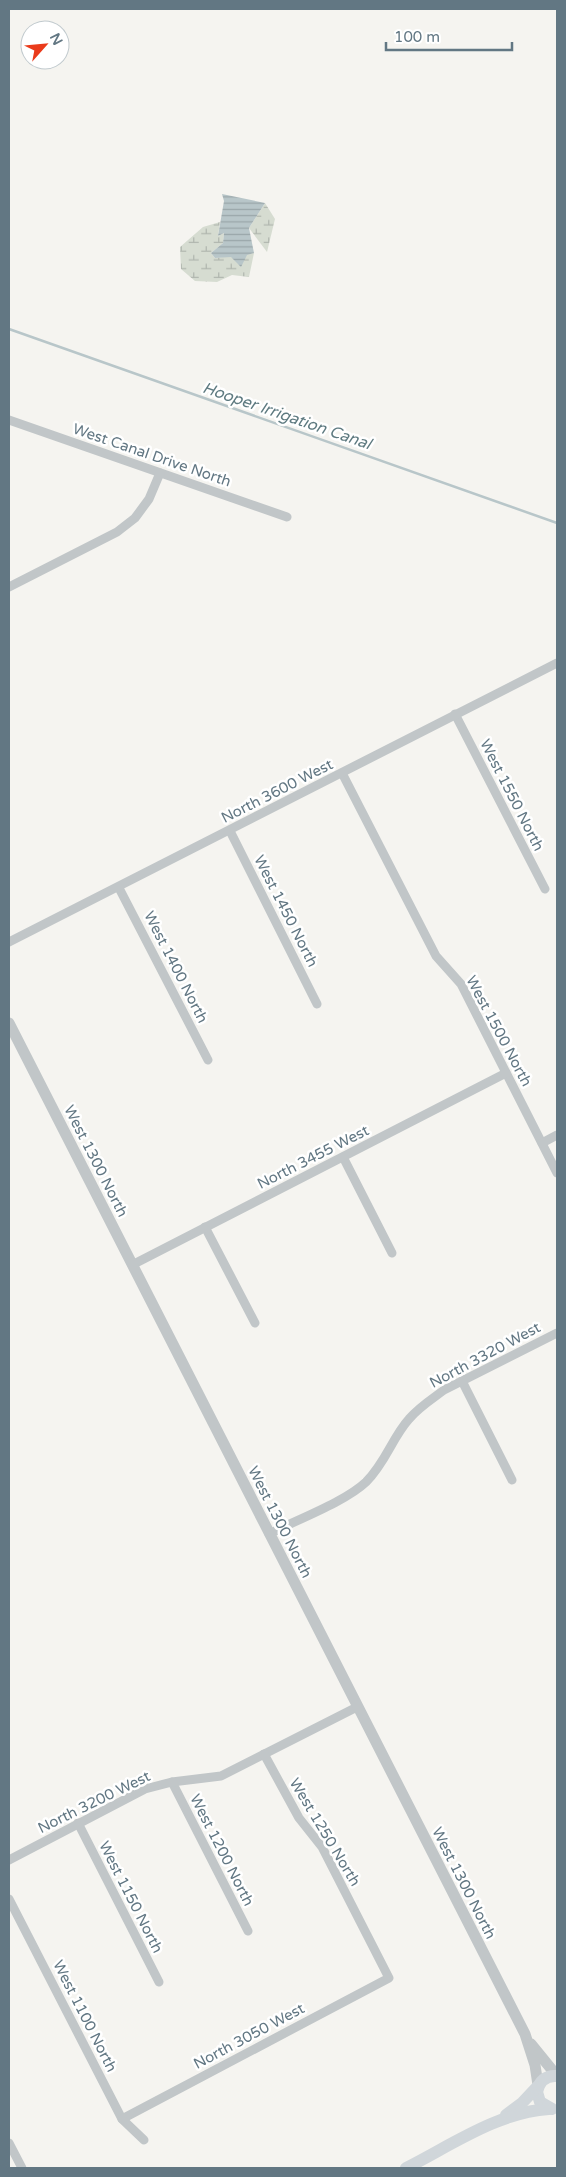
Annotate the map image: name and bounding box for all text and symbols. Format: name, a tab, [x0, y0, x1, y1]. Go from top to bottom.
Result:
north arrow	[20, 20, 70, 70]
scale bar	[386, 20, 512, 52]
text: 100 m	[394, 28, 440, 46]
text: N	[46, 30, 66, 48]
water label: Hooper Irrigation Canal	[200, 378, 375, 455]
street label: West Canal Drive North	[70, 419, 234, 491]
street label: West 1550 North	[476, 736, 548, 854]
street label: North 3600 West	[218, 755, 336, 827]
street label: West 1450 North	[250, 852, 322, 970]
street label: West 1400 North	[140, 908, 212, 1026]
street label: West 1500 North	[462, 973, 536, 1089]
street label: West 1300 North	[60, 1102, 132, 1220]
street label: North 3455 West	[254, 1121, 372, 1193]
street label: North 3320 West	[427, 1318, 544, 1392]
street label: West 1300 North	[244, 1463, 316, 1581]
street label: North 3200 West	[35, 1767, 153, 1837]
street label: West 1250 North	[286, 1775, 364, 1889]
street label: West 1200 North	[186, 1791, 258, 1909]
street label: West 1300 North	[428, 1824, 500, 1942]
street label: West 1150 North	[95, 1838, 167, 1956]
street label: West 1100 North	[49, 1957, 121, 2075]
street label: North 3050 West	[191, 1999, 308, 2073]

